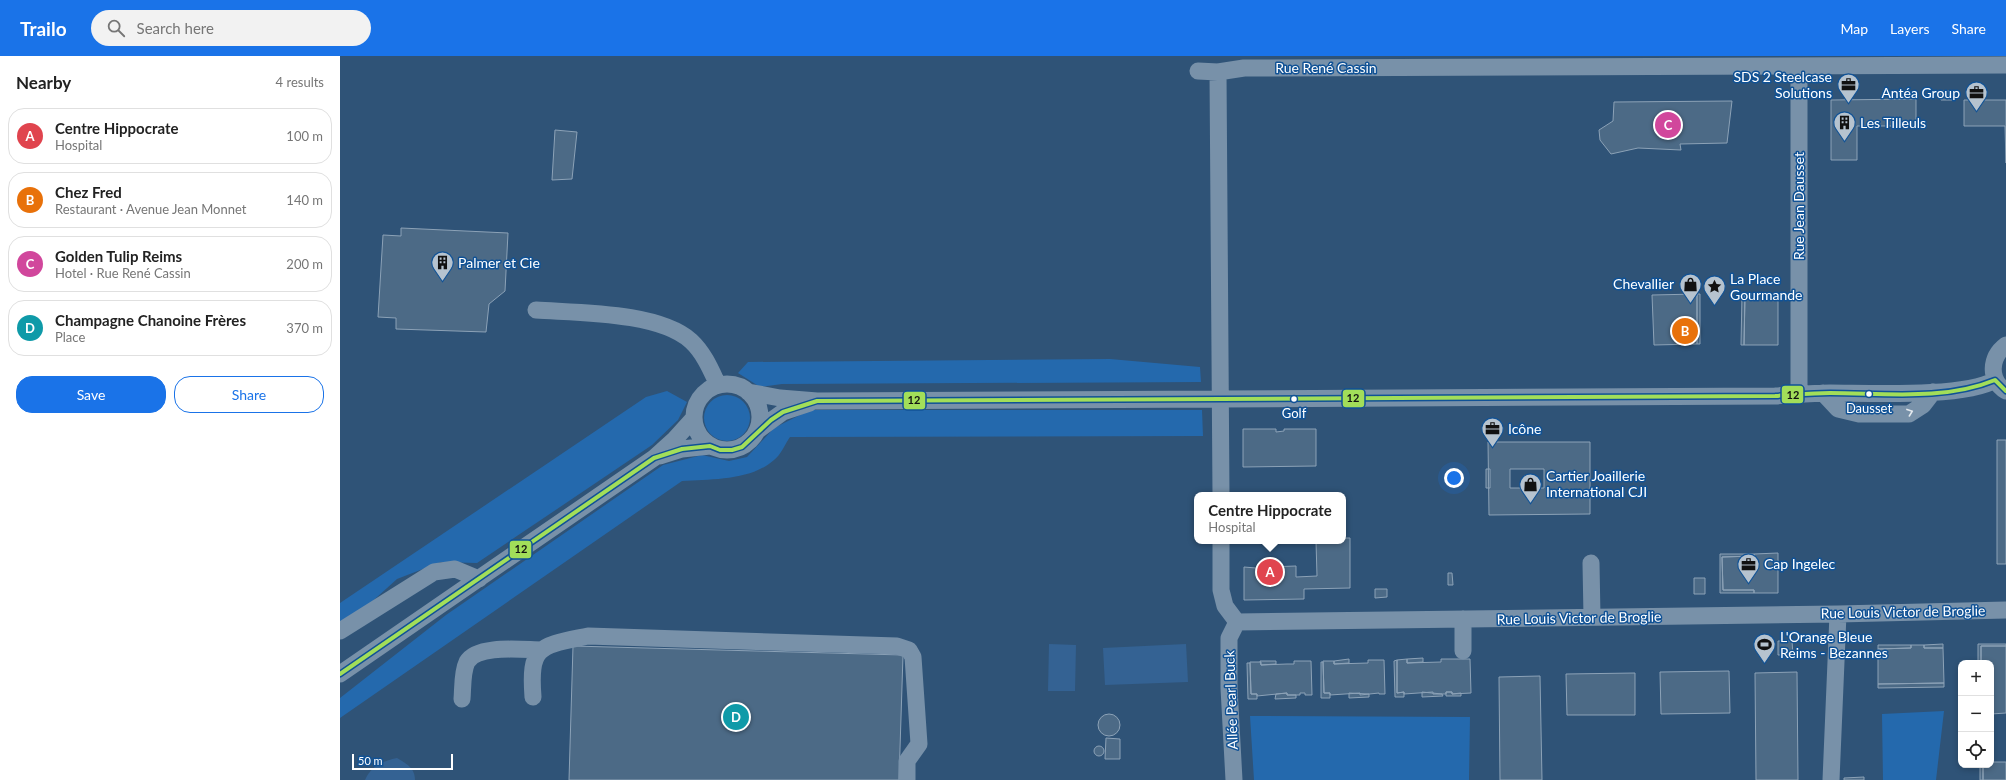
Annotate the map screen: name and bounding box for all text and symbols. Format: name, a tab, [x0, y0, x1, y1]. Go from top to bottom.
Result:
search box	[91, 10, 371, 46]
text: Trailo	[20, 17, 67, 40]
icon: search	[105, 17, 127, 39]
text: Search here	[137, 19, 214, 37]
text: Map	[1840, 20, 1868, 37]
text: Layers	[1890, 20, 1930, 37]
text: Share	[1952, 20, 1986, 37]
street label: Rue René Cassin	[1275, 59, 1377, 76]
place label: SDS 2 Steelcase Solutions	[1733, 68, 1832, 101]
text: Nearby	[16, 72, 71, 93]
office icon: SDS 2 Steelcase Solutions	[1835, 72, 1861, 105]
text: 4 results	[276, 74, 324, 90]
office icon: Antéa Group	[1963, 80, 1989, 113]
place label: Antéa Group	[1881, 84, 1960, 101]
pin: C	[1655, 110, 1681, 140]
building icon: Les Tilleuls	[1831, 110, 1857, 143]
place label: Les Tilleuls	[1860, 114, 1926, 131]
text: Centre Hippocrate	[55, 119, 178, 137]
text: A	[25, 128, 35, 144]
text: 100 m	[286, 128, 323, 144]
text: Hospital	[55, 137, 102, 153]
street label: Rue Jean Dausset	[1790, 152, 1807, 260]
text: Chez Fred	[55, 183, 122, 201]
text: B	[26, 192, 34, 208]
text: 140 m	[286, 192, 323, 208]
text: Restaurant · Avenue Jean Monnet	[55, 201, 246, 217]
text: Golden Tulip Reims	[55, 247, 182, 265]
building icon: Palmer et Cie	[430, 250, 456, 283]
place label: Palmer et Cie	[458, 254, 540, 271]
text: C	[26, 256, 34, 272]
text: 200 m	[286, 256, 323, 272]
text: Hotel · Rue René Cassin	[55, 265, 191, 281]
place label: La Place Gourmande	[1730, 270, 1803, 303]
shop icon: Chevallier	[1677, 271, 1703, 304]
place icon: La Place Gourmande	[1702, 274, 1728, 307]
place label: Chevallier	[1613, 275, 1674, 292]
text: Champagne Chanoine Frères	[55, 311, 246, 329]
pin: B	[1672, 316, 1698, 346]
text: D	[25, 320, 35, 336]
text: 370 m	[286, 320, 323, 336]
text: Place	[55, 329, 85, 345]
button: Save	[16, 376, 166, 413]
button: Share	[174, 376, 324, 413]
line badge: 12	[1781, 385, 1804, 404]
text: 12	[1787, 388, 1799, 401]
line badge: 12	[1342, 389, 1365, 408]
marker: Dausset	[1864, 389, 1874, 399]
line badge: 12	[903, 391, 926, 410]
text: 12	[1347, 391, 1359, 404]
text: 12	[908, 393, 920, 406]
marker: Golf	[1289, 394, 1299, 404]
place label: Dausset	[1846, 400, 1892, 416]
place label: Golf	[1282, 405, 1307, 421]
one-way arrow	[1906, 408, 1913, 416]
office icon: Icône	[1480, 416, 1506, 449]
place label: Icône	[1508, 420, 1541, 437]
place label: Cartier Joaillerie International CJI	[1546, 467, 1647, 500]
your location	[1444, 468, 1464, 488]
shop icon: Cartier Joaillerie International CJI	[1518, 471, 1544, 504]
popup	[1194, 492, 1346, 544]
text: Centre Hippocrate	[1208, 501, 1332, 519]
text: Hospital	[1208, 519, 1256, 535]
line badge: 12	[509, 540, 532, 559]
text: 12	[515, 542, 527, 555]
office icon: Cap Ingelec	[1736, 551, 1762, 584]
place label: Cap Ingelec	[1764, 555, 1836, 572]
pin: A	[1257, 557, 1283, 587]
street label: Rue Louis Victor de Broglie	[1820, 602, 1986, 621]
street label: Rue Louis Victor de Broglie	[1496, 608, 1662, 627]
place label: L'Orange Bleue Reims - Bezannes	[1780, 628, 1888, 661]
sports icon: L'Orange Bleue Reims - Bezannes	[1752, 632, 1778, 665]
street label: Allée Pearl Buck	[1220, 649, 1241, 750]
map controls	[1958, 660, 1994, 768]
button: +	[1958, 660, 1994, 696]
button: −	[1958, 696, 1994, 732]
pin: D	[723, 702, 749, 732]
button: locate	[1958, 732, 1994, 768]
scale bar	[352, 752, 453, 771]
text: 50 m	[358, 754, 383, 767]

